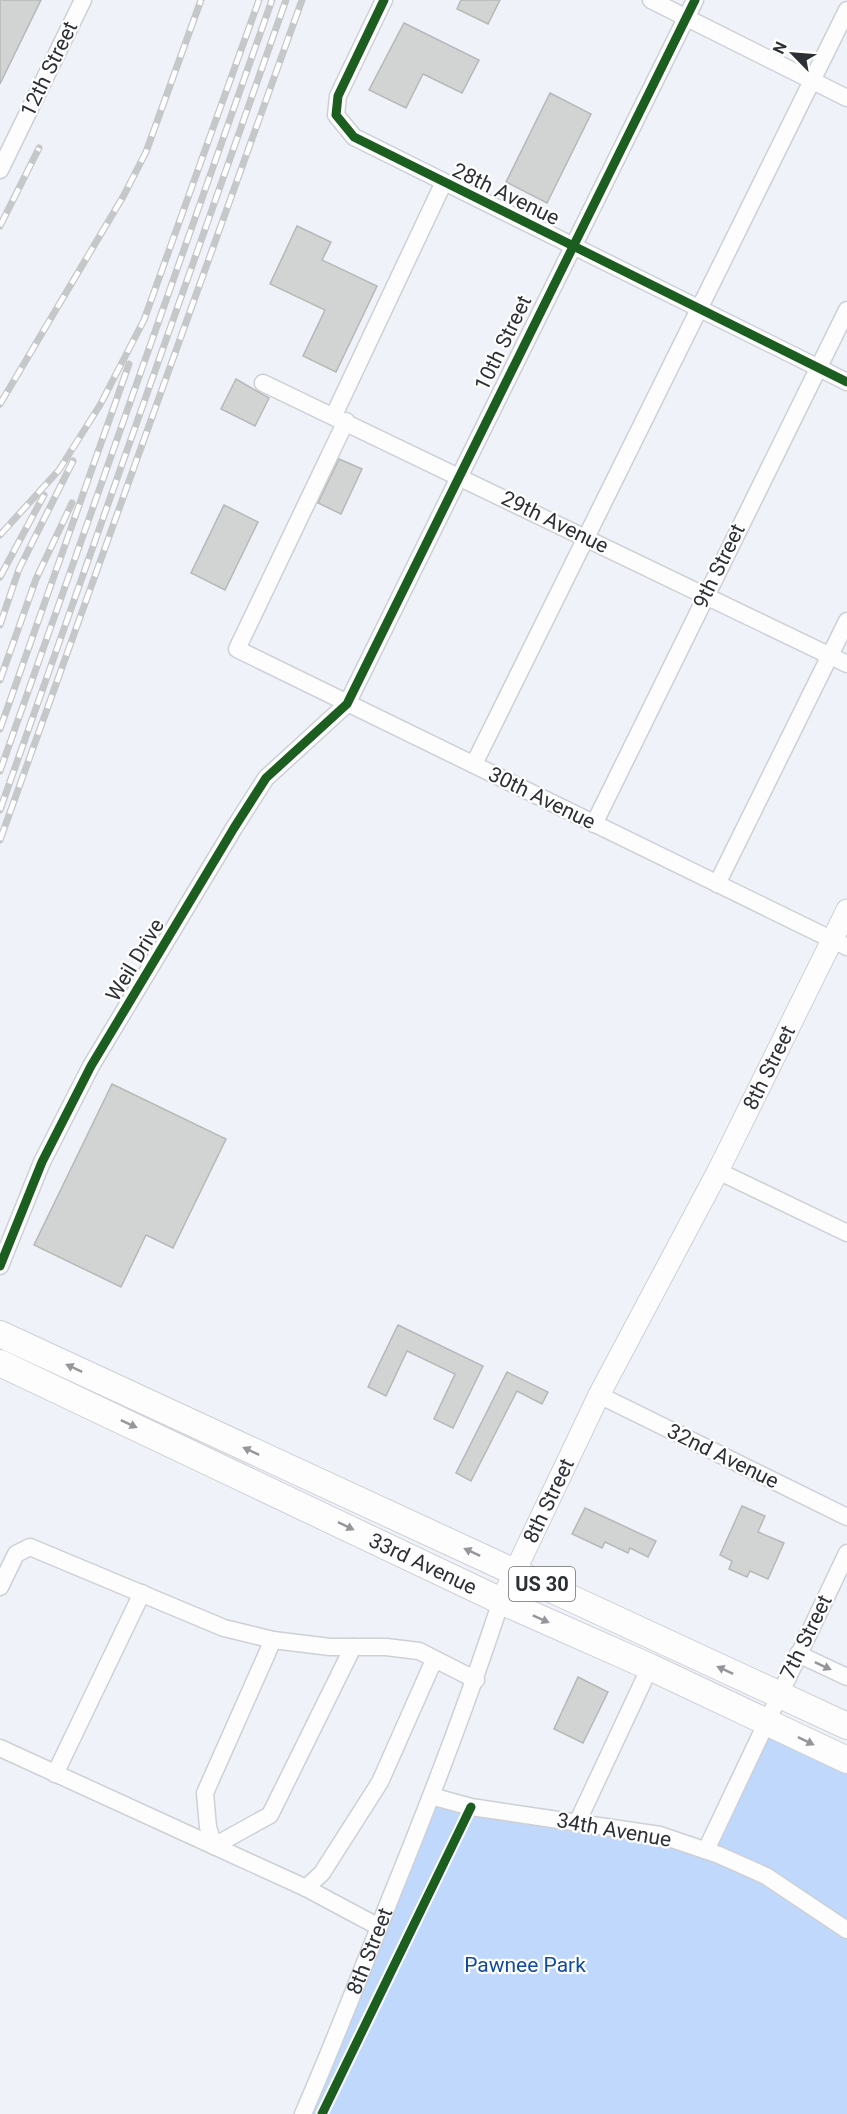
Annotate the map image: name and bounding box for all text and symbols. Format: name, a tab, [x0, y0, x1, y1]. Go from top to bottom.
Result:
street label: 12th Street	[16, 17, 82, 120]
north arrow	[763, 24, 823, 84]
text: N	[769, 39, 791, 57]
street label: 28th Avenue	[449, 158, 563, 230]
street label: 10th Street	[470, 291, 536, 394]
street label: 29th Avenue	[498, 486, 612, 558]
street label: 9th Street	[688, 520, 750, 612]
street label: 30th Avenue	[485, 762, 599, 834]
street label: Weil Drive	[101, 914, 169, 1006]
street label: 8th Street	[738, 1022, 800, 1114]
one-way arrow	[65, 1364, 82, 1373]
one-way arrow	[121, 1419, 138, 1428]
street label: 32nd Avenue	[663, 1419, 783, 1493]
one-way arrow	[242, 1446, 259, 1455]
street label: 8th Street	[518, 1454, 579, 1547]
one-way arrow	[337, 1521, 354, 1531]
street label: 33rd Avenue	[365, 1528, 480, 1600]
one-way arrow	[463, 1547, 481, 1557]
road number: US 30	[509, 1567, 575, 1601]
street label: 7th Street	[775, 1591, 837, 1683]
one-way arrow	[532, 1614, 549, 1623]
one-way arrow	[814, 1661, 831, 1670]
one-way arrow	[717, 1665, 734, 1674]
one-way arrow	[798, 1736, 815, 1745]
street label: 34th Avenue	[555, 1808, 673, 1852]
street label: 8th Street	[342, 1904, 397, 1998]
park label: Pawnee Park	[464, 1953, 586, 1977]

